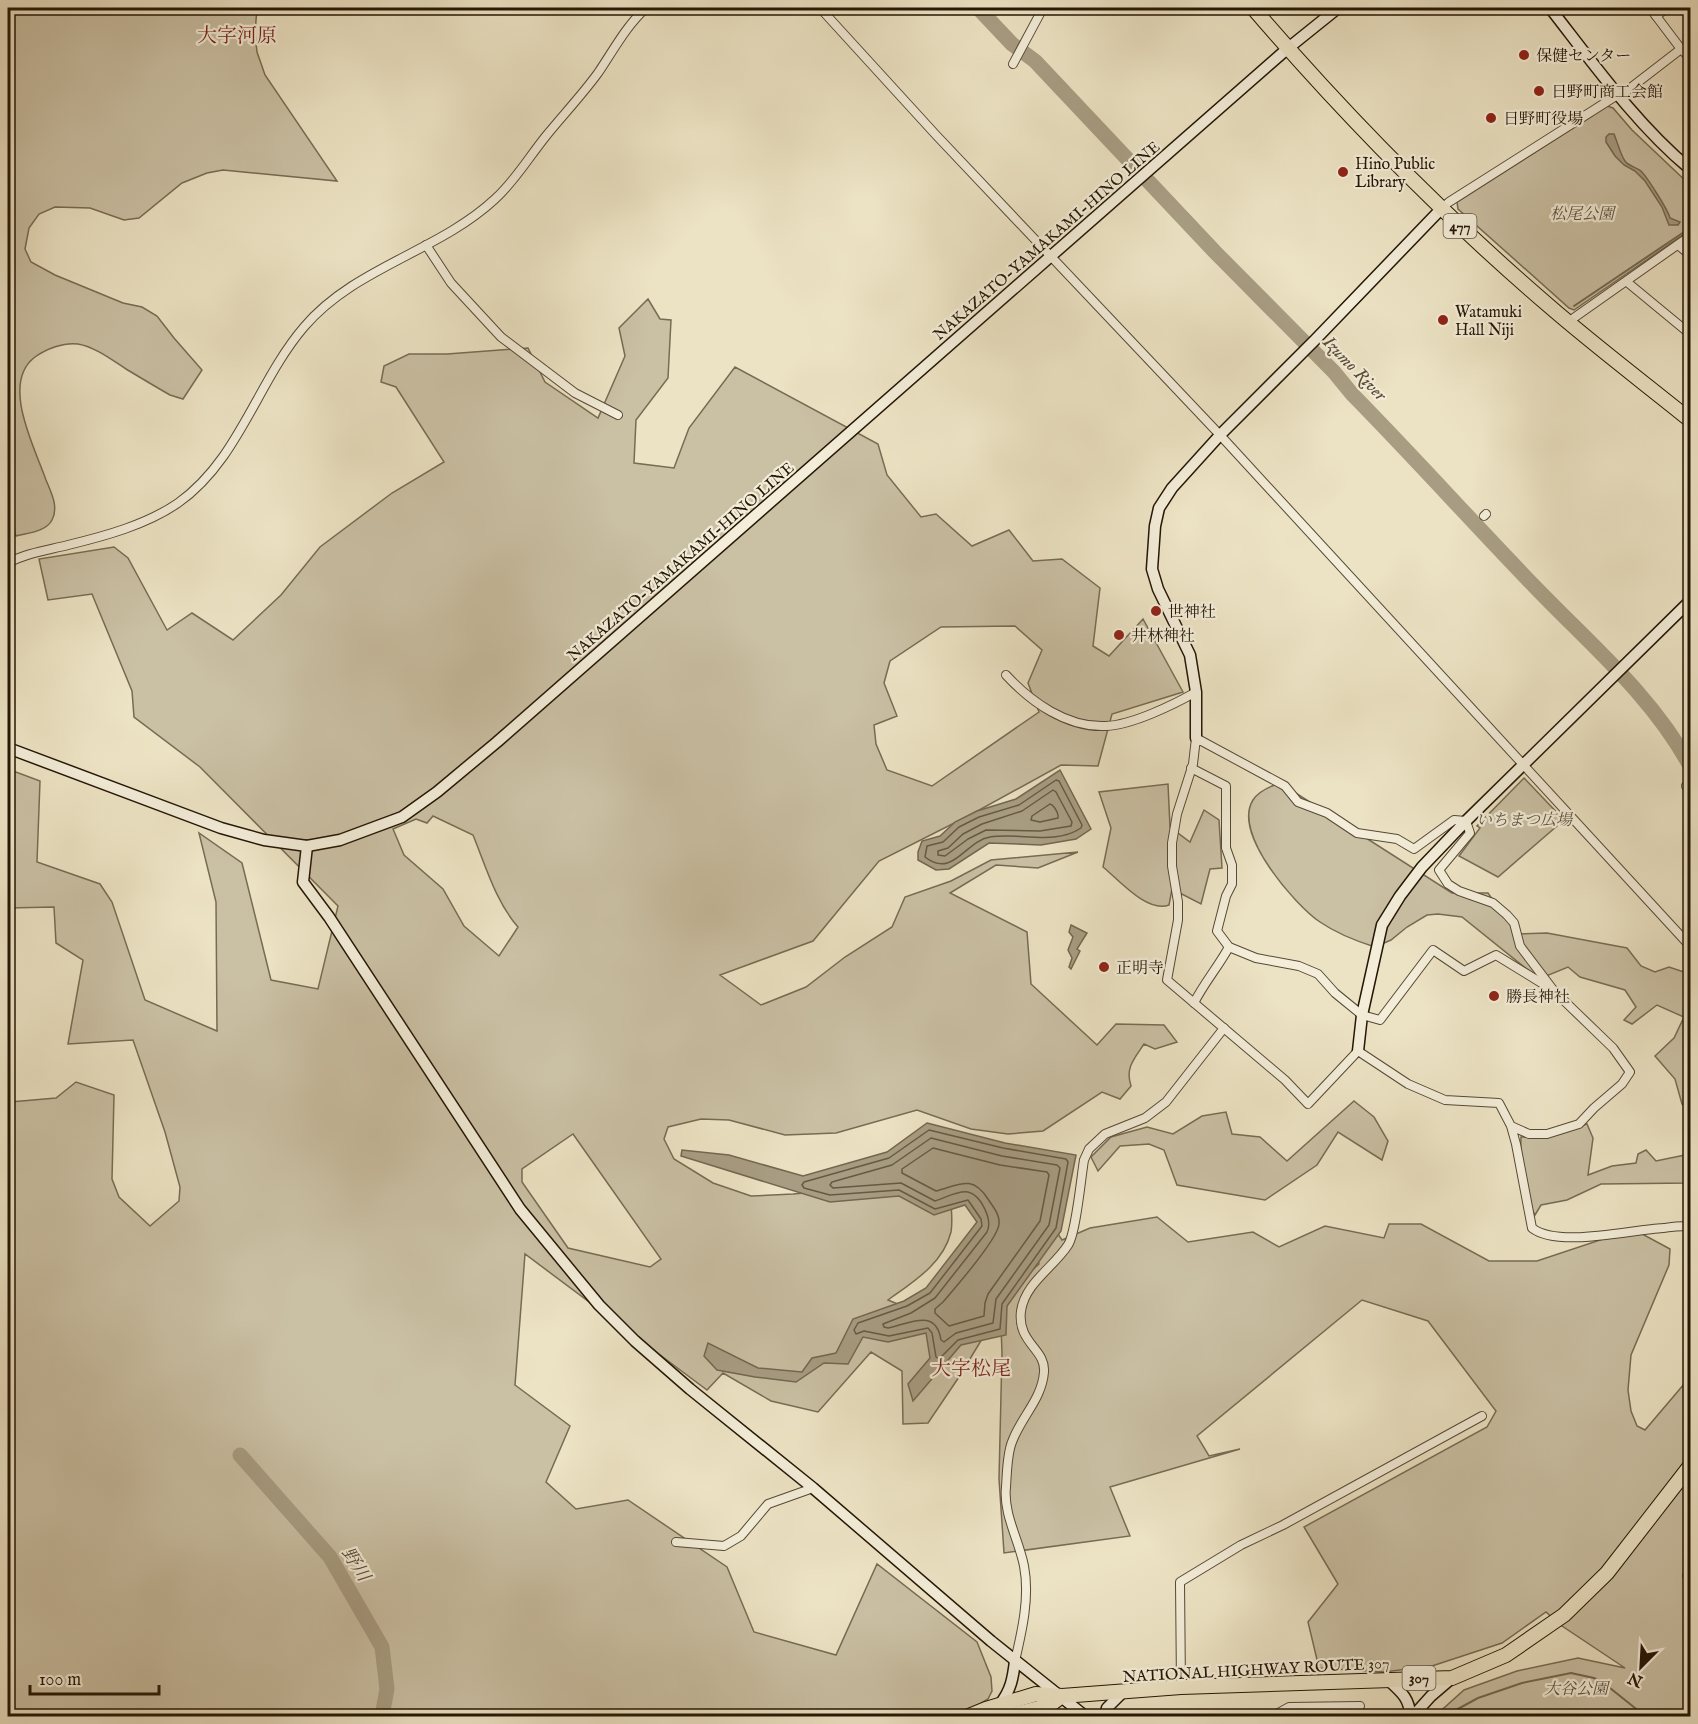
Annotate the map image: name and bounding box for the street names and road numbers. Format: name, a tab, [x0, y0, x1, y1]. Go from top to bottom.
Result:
street label: NAKAZATO-YAMAKAMI-HINO LINE	[930, 138, 1165, 345]
road number: 477	[1444, 214, 1476, 238]
street label: NAKAZATO-YAMAKAMI-HINO LINE	[564, 459, 799, 666]
street label: NATIONAL HIGHWAY ROUTE 307	[1122, 1654, 1390, 1688]
road number: 307	[1402, 1666, 1436, 1690]

